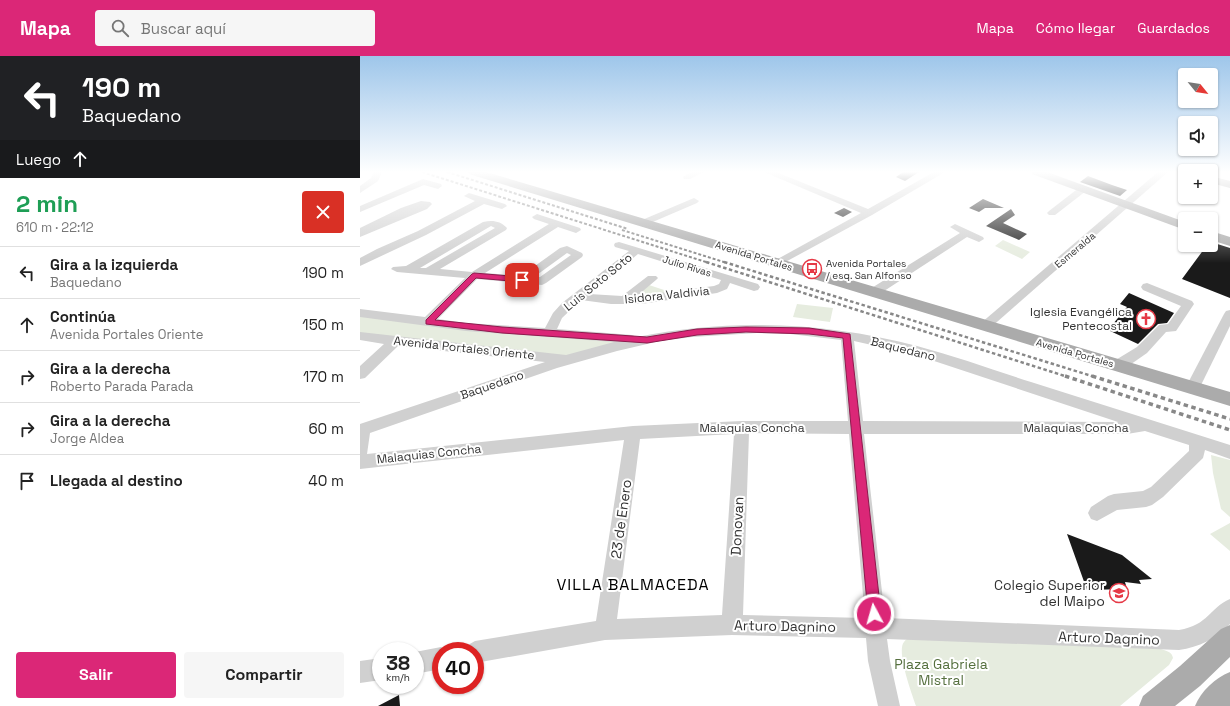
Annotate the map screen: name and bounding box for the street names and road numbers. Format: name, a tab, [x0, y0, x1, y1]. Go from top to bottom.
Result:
street label: Esmeralda	[1052, 229, 1098, 271]
street label: Avenida Portales	[714, 238, 794, 274]
street label: Luis Soto Soto	[560, 249, 636, 315]
street label: Julio Rivas	[661, 252, 713, 280]
street label: Isidora Valdivia	[624, 283, 710, 307]
street label: Avenida Portales Oriente	[393, 333, 535, 363]
street label: Baquedano	[869, 333, 937, 365]
street label: Avenida Portales	[1035, 336, 1115, 370]
street label: Baquedano	[458, 367, 526, 403]
street label: Malaquias Concha	[699, 420, 805, 436]
street label: Malaquias Concha	[1023, 420, 1129, 436]
street label: Malaquias Concha	[376, 441, 482, 467]
street label: 23 de Enero	[607, 478, 635, 560]
street label: Donovan	[726, 496, 748, 556]
street label: Arturo Dagnino	[734, 616, 836, 636]
street label: Arturo Dagnino	[1058, 627, 1160, 649]

